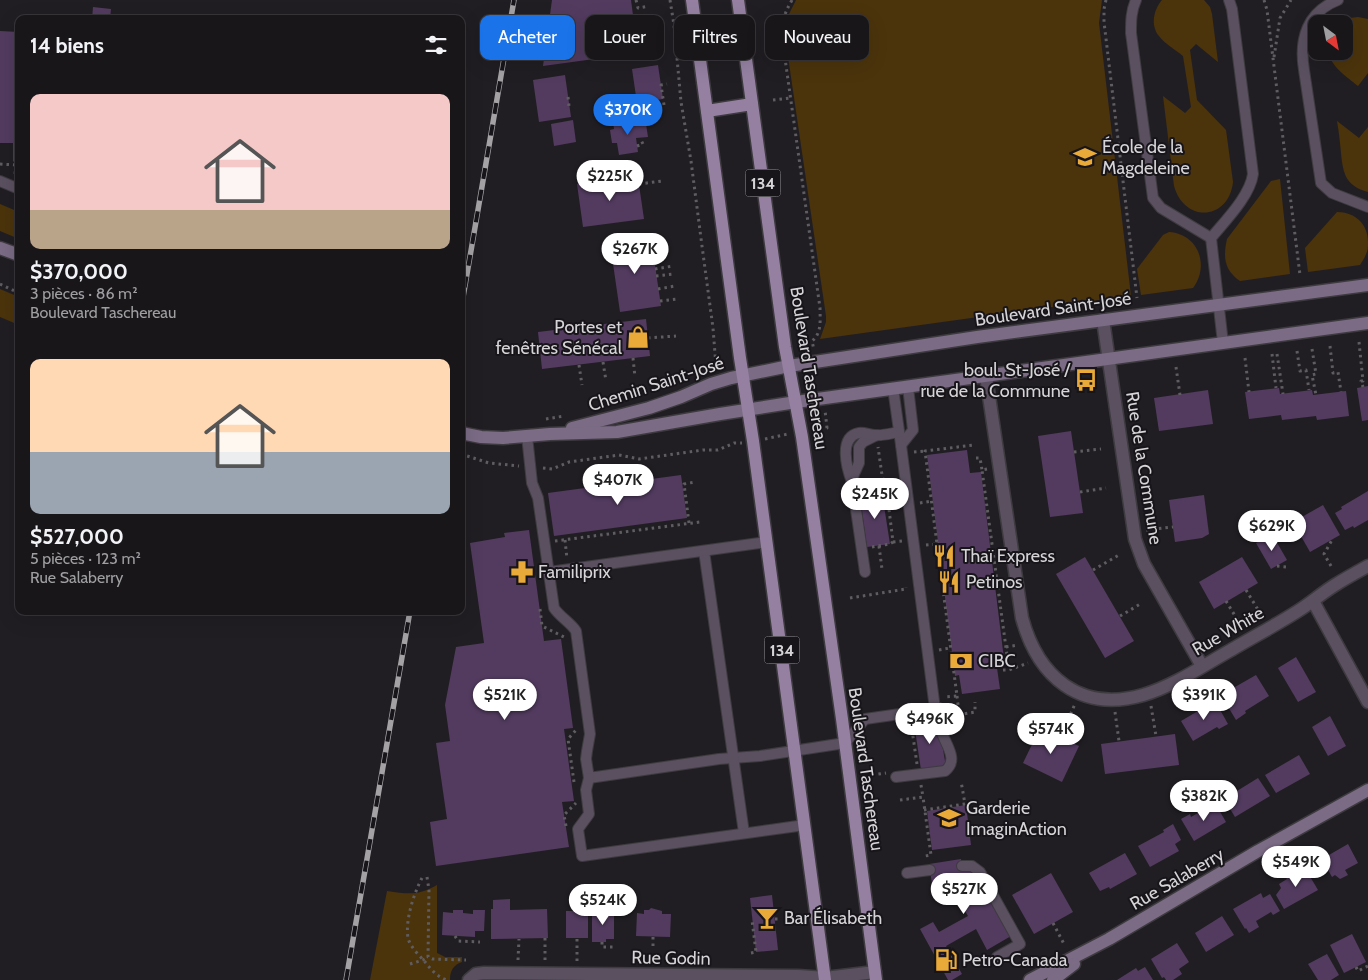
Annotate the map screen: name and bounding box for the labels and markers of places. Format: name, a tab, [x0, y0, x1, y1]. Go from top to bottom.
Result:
pin: $370K	[593, 94, 663, 136]
place label: École de la Magdeleine	[1102, 136, 1190, 179]
school or university icon: École de la Magdeleine	[1072, 144, 1098, 170]
pin: $225K	[575, 160, 645, 202]
pin: $267K	[600, 232, 670, 275]
place label: Portes et fenêtres Sénécal	[495, 316, 623, 359]
shop icon: Portes et fenêtres Sénécal	[625, 324, 651, 350]
place label: boul. St-José / rue de la Commune	[920, 359, 1071, 402]
bus stop icon: boul. St-José / rue de la Commune	[1073, 367, 1099, 393]
pin: $407K	[583, 464, 653, 506]
pin: $245K	[840, 478, 910, 520]
pin: $629K	[1237, 510, 1307, 552]
restaurant icon: Thaï Express	[931, 543, 957, 569]
place label: Thaï Express	[961, 545, 1055, 567]
pharmacy icon: Familiprix	[509, 559, 535, 585]
place label: Familiprix	[538, 561, 611, 583]
restaurant icon: Petinos	[936, 569, 962, 595]
place label: Petinos	[966, 571, 1023, 593]
bank icon: CIBC	[948, 648, 974, 674]
place label: CIBC	[978, 650, 1016, 672]
pin: $521K	[470, 678, 540, 721]
pin: $391K	[1169, 678, 1239, 721]
pin: $496K	[895, 702, 965, 745]
pin: $574K	[1016, 712, 1086, 755]
pin: $382K	[1169, 780, 1239, 822]
place label: Garderie ImaginAction	[966, 797, 1067, 840]
school or university icon: Garderie ImaginAction	[936, 805, 962, 831]
pin: $549K	[1261, 846, 1331, 888]
pin: $527K	[929, 872, 999, 915]
pin: $524K	[568, 884, 638, 926]
bar icon: Bar Élisabeth	[754, 905, 780, 931]
place label: Bar Élisabeth	[784, 907, 882, 929]
fuel station icon: Petro-Canada	[933, 947, 959, 973]
place label: Petro-Canada	[962, 949, 1068, 971]

